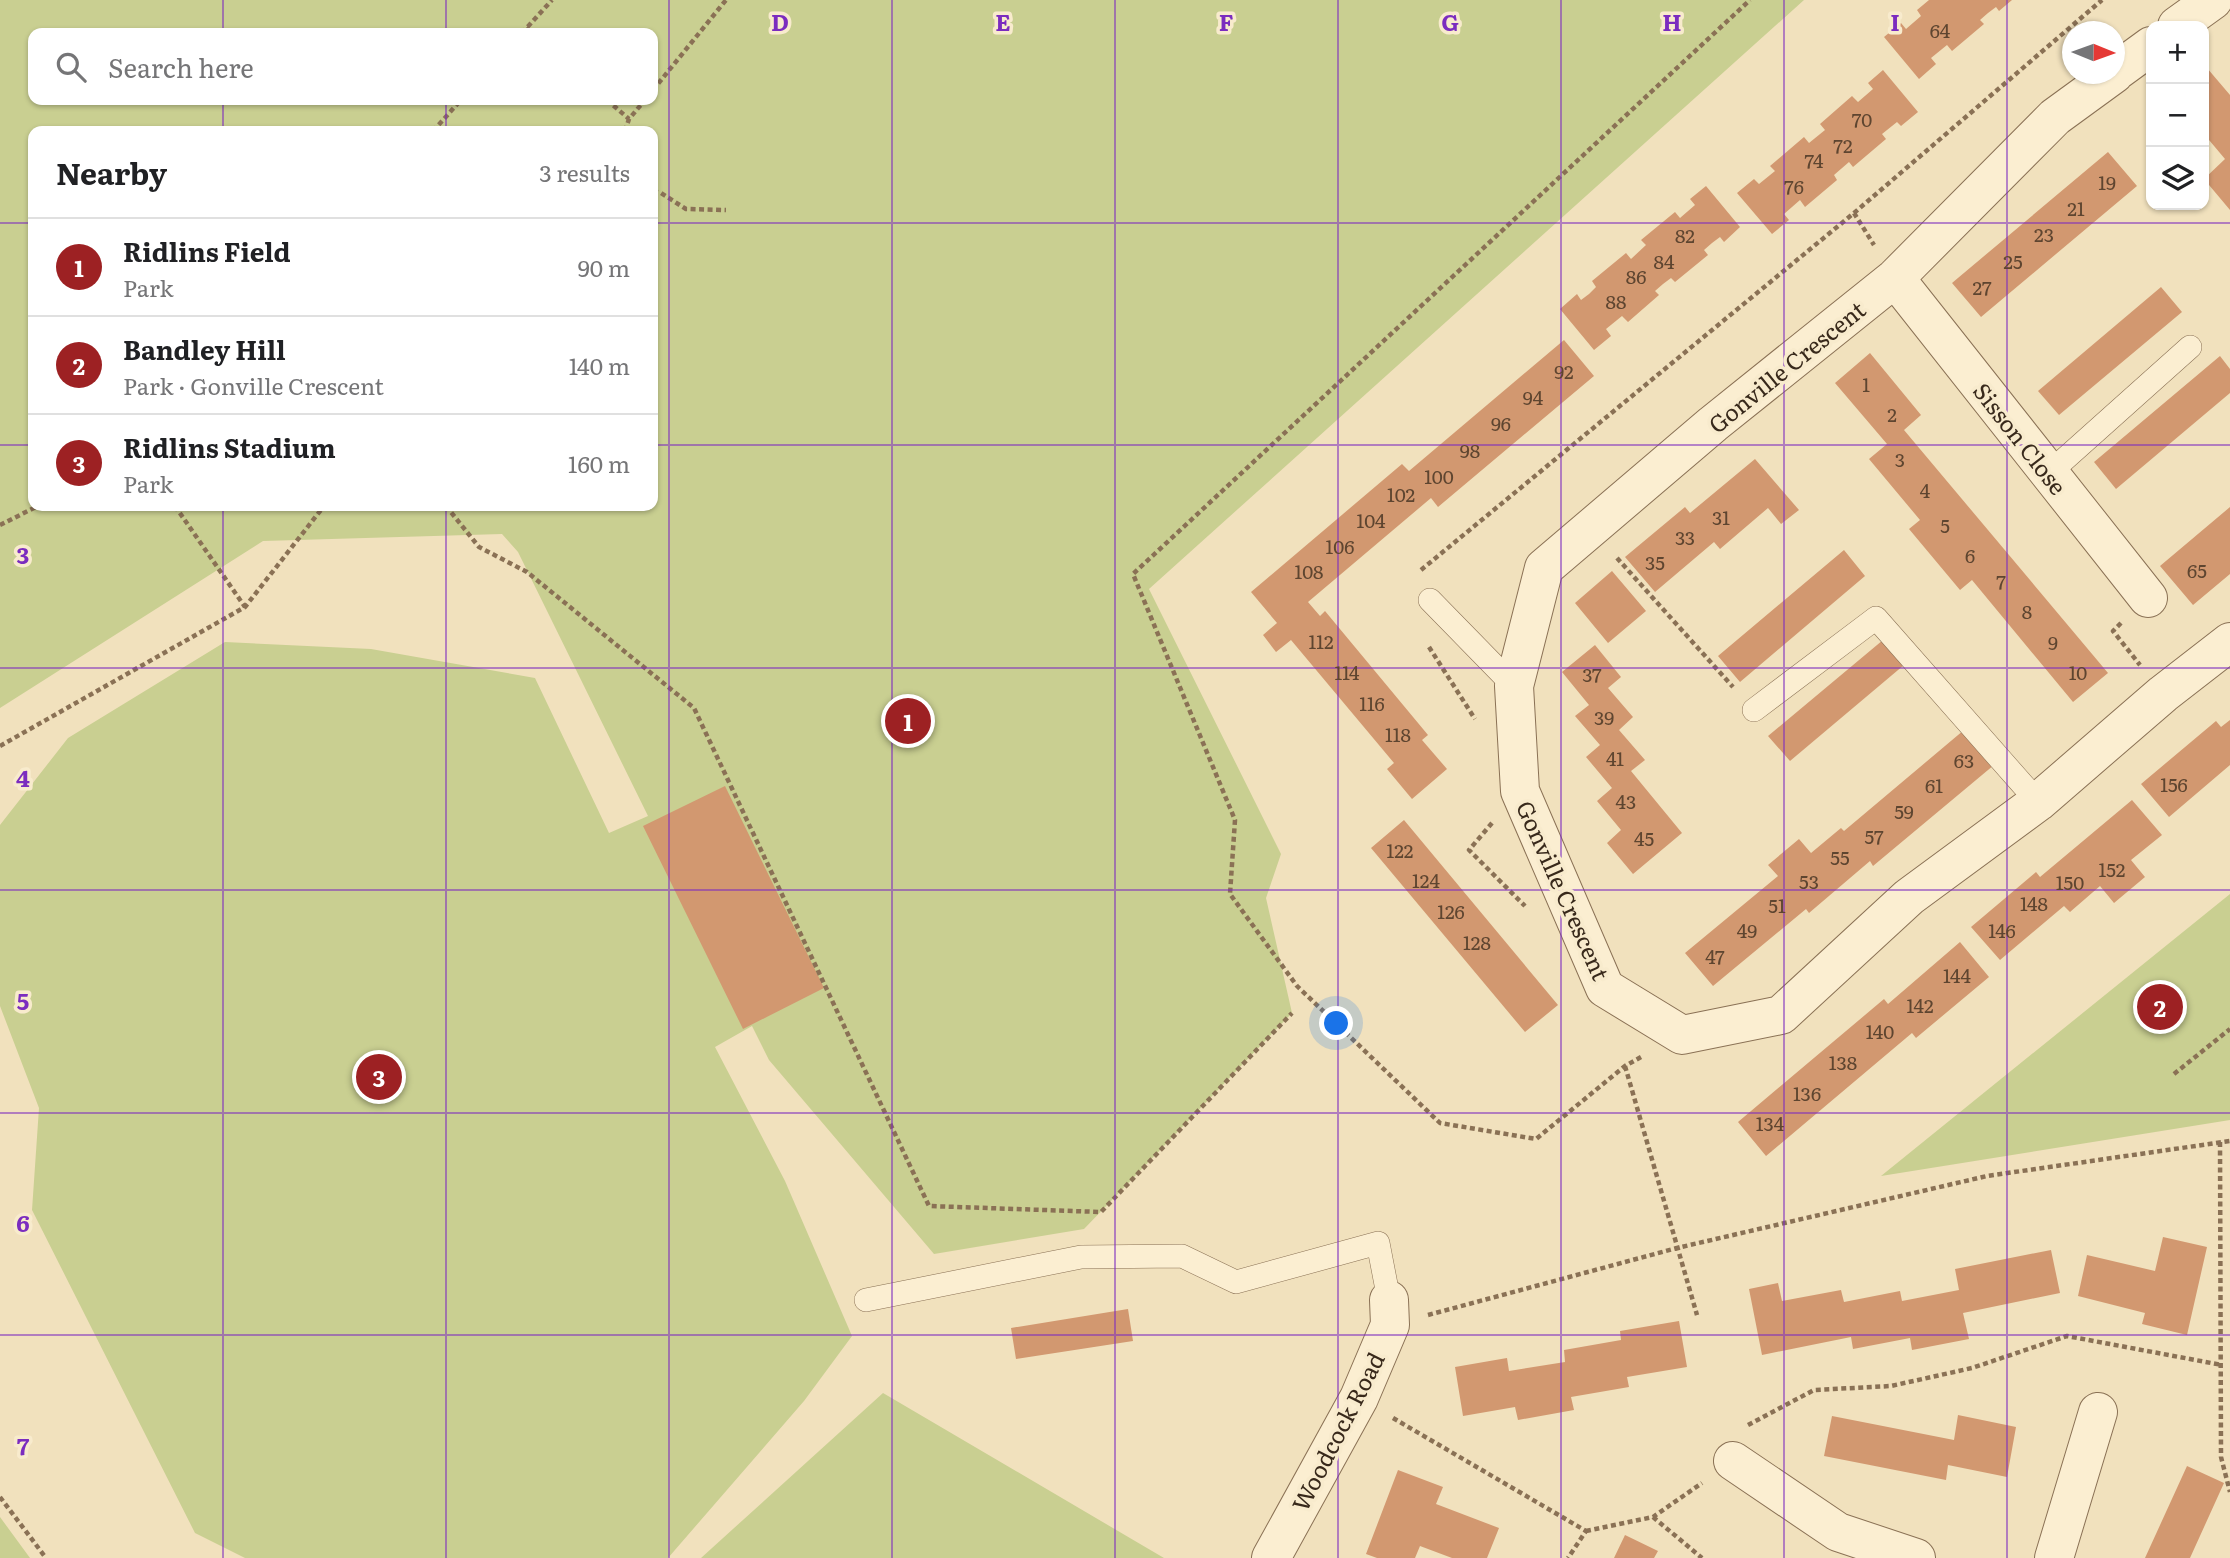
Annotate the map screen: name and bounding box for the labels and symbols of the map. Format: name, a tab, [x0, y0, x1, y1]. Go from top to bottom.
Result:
text: D	[771, 4, 789, 38]
text: E	[995, 4, 1011, 38]
text: F	[1219, 4, 1234, 38]
text: G	[1441, 4, 1459, 38]
text: H	[1662, 4, 1682, 38]
text: I	[1890, 4, 1900, 38]
house number: 64	[1930, 16, 1951, 44]
north arrow	[2062, 21, 2125, 84]
house number: 70	[1852, 105, 1872, 133]
house number: 72	[1833, 131, 1853, 159]
house number: 74	[1805, 146, 1824, 174]
house number: 19	[2098, 168, 2116, 196]
house number: 76	[1784, 172, 1804, 200]
house number: 21	[2067, 194, 2085, 222]
house number: 23	[2034, 220, 2054, 248]
house number: 82	[1675, 221, 1695, 249]
house number: 84	[1654, 247, 1675, 275]
house number: 25	[2003, 247, 2023, 275]
house number: 86	[1626, 262, 1646, 290]
house number: 27	[1972, 273, 1992, 301]
house number: 88	[1606, 287, 1626, 315]
street label: Gonville Crescent	[1700, 291, 1872, 440]
house number: 92	[1554, 357, 1574, 385]
house number: 1	[1862, 370, 1870, 398]
street label: Sisson Close	[1966, 375, 2076, 501]
house number: 94	[1523, 383, 1544, 411]
house number: 2	[1887, 400, 1897, 428]
house number: 96	[1491, 409, 1511, 437]
house number: 98	[1460, 436, 1480, 464]
house number: 3	[1895, 445, 1905, 473]
house number: 100	[1424, 462, 1454, 490]
house number: 4	[1920, 476, 1931, 504]
house number: 102	[1387, 480, 1415, 508]
house number: 31	[1712, 503, 1730, 531]
house number: 104	[1356, 506, 1386, 534]
house number: 5	[1940, 511, 1950, 539]
house number: 33	[1675, 523, 1695, 551]
house number: 106	[1326, 532, 1354, 560]
text: 3	[17, 537, 29, 571]
house number: 6	[1965, 541, 1975, 569]
house number: 35	[1645, 548, 1665, 576]
house number: 65	[2187, 556, 2207, 584]
house number: 108	[1294, 557, 1324, 585]
house number: 7	[1996, 567, 2006, 595]
house number: 8	[2022, 597, 2032, 625]
house number: 112	[1308, 627, 1334, 655]
house number: 9	[2048, 628, 2058, 656]
house number: 114	[1334, 658, 1360, 686]
house number: 10	[2069, 658, 2087, 686]
house number: 37	[1582, 660, 1602, 688]
house number: 116	[1359, 689, 1385, 717]
pin: 1	[885, 695, 931, 747]
house number: 39	[1594, 703, 1614, 731]
house number: 118	[1385, 720, 1411, 748]
house number: 41	[1606, 744, 1624, 772]
house number: 63	[1954, 746, 1974, 774]
text: 4	[16, 760, 30, 794]
house number: 156	[2160, 770, 2188, 798]
house number: 61	[1925, 771, 1943, 799]
house number: 43	[1616, 787, 1636, 815]
street label: Gonville Crescent	[1509, 795, 1619, 986]
house number: 59	[1894, 797, 1914, 825]
house number: 57	[1864, 822, 1884, 850]
house number: 45	[1634, 824, 1654, 852]
house number: 122	[1387, 836, 1414, 864]
house number: 55	[1830, 843, 1850, 871]
house number: 152	[2099, 855, 2125, 883]
house number: 124	[1412, 866, 1440, 894]
house number: 53	[1799, 867, 1819, 895]
house number: 150	[2056, 868, 2084, 896]
house number: 148	[2020, 889, 2048, 917]
house number: 51	[1768, 891, 1786, 919]
house number: 126	[1437, 897, 1465, 925]
house number: 49	[1737, 916, 1757, 944]
house number: 146	[1988, 916, 2016, 944]
house number: 128	[1463, 928, 1491, 956]
house number: 47	[1705, 942, 1725, 970]
house number: 144	[1943, 961, 1971, 989]
pin: 2	[2137, 981, 2183, 1033]
text: 5	[17, 983, 29, 1017]
house number: 142	[1906, 991, 1934, 1019]
your location	[1319, 1006, 1353, 1040]
house number: 140	[1866, 1017, 1894, 1045]
house number: 138	[1829, 1048, 1857, 1076]
pin: 3	[356, 1051, 402, 1103]
house number: 136	[1793, 1079, 1821, 1107]
house number: 134	[1756, 1109, 1785, 1137]
text: 6	[16, 1205, 30, 1239]
street label: Woodcock Road	[1282, 1346, 1392, 1516]
text: 7	[17, 1428, 30, 1462]

